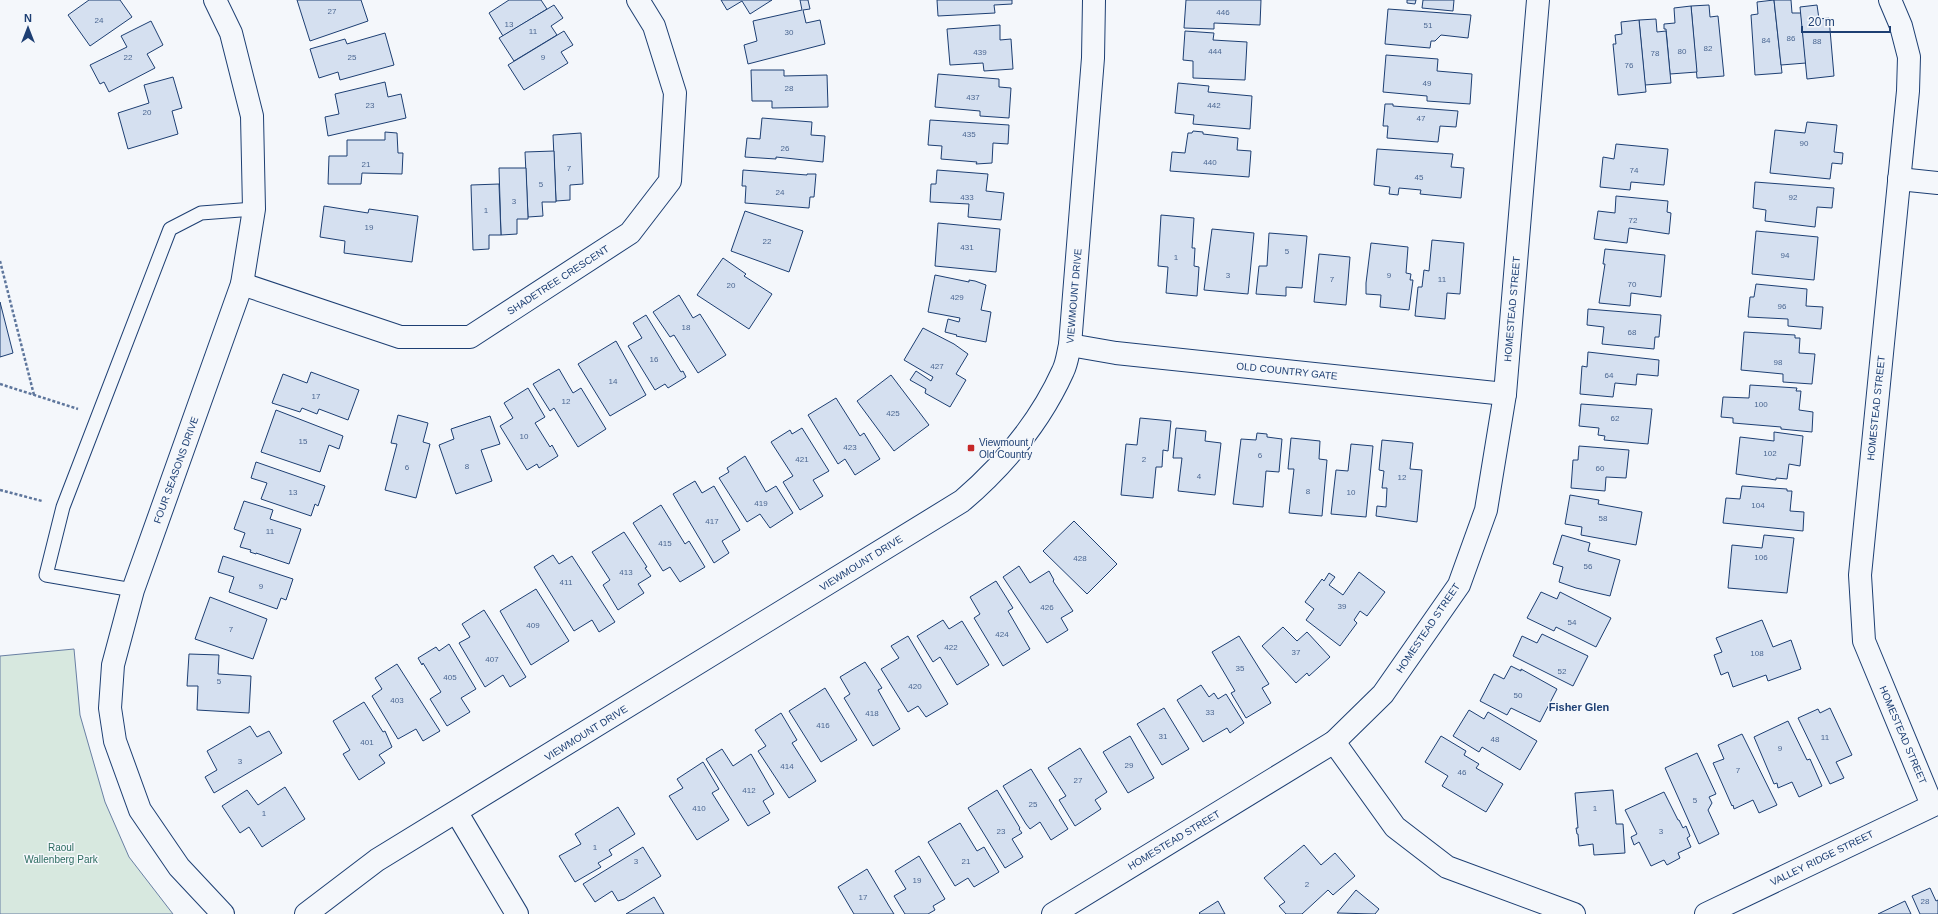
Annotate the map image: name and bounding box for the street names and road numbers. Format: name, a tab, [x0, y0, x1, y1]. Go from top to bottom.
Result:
street label: SHADETREE CRESCENT	[505, 243, 611, 317]
street label: VIEWMOUNT DRIVE	[1064, 248, 1084, 344]
street label: HOMESTEAD STREET	[1502, 256, 1522, 362]
street label: HOMESTEAD STREET	[1865, 355, 1887, 461]
street label: OLD COUNTRY GATE	[1236, 360, 1338, 382]
street label: FOUR SEASONS DRIVE	[152, 415, 201, 525]
street label: VIEWMOUNT DRIVE	[818, 533, 905, 593]
street label: HOMESTEAD STREET	[1394, 581, 1462, 675]
street label: HOMESTEAD STREET	[1877, 684, 1929, 786]
street label: VIEWMOUNT DRIVE	[543, 703, 630, 763]
street label: HOMESTEAD STREET	[1126, 808, 1222, 872]
street label: VALLEY RIDGE STREET	[1769, 828, 1875, 888]

